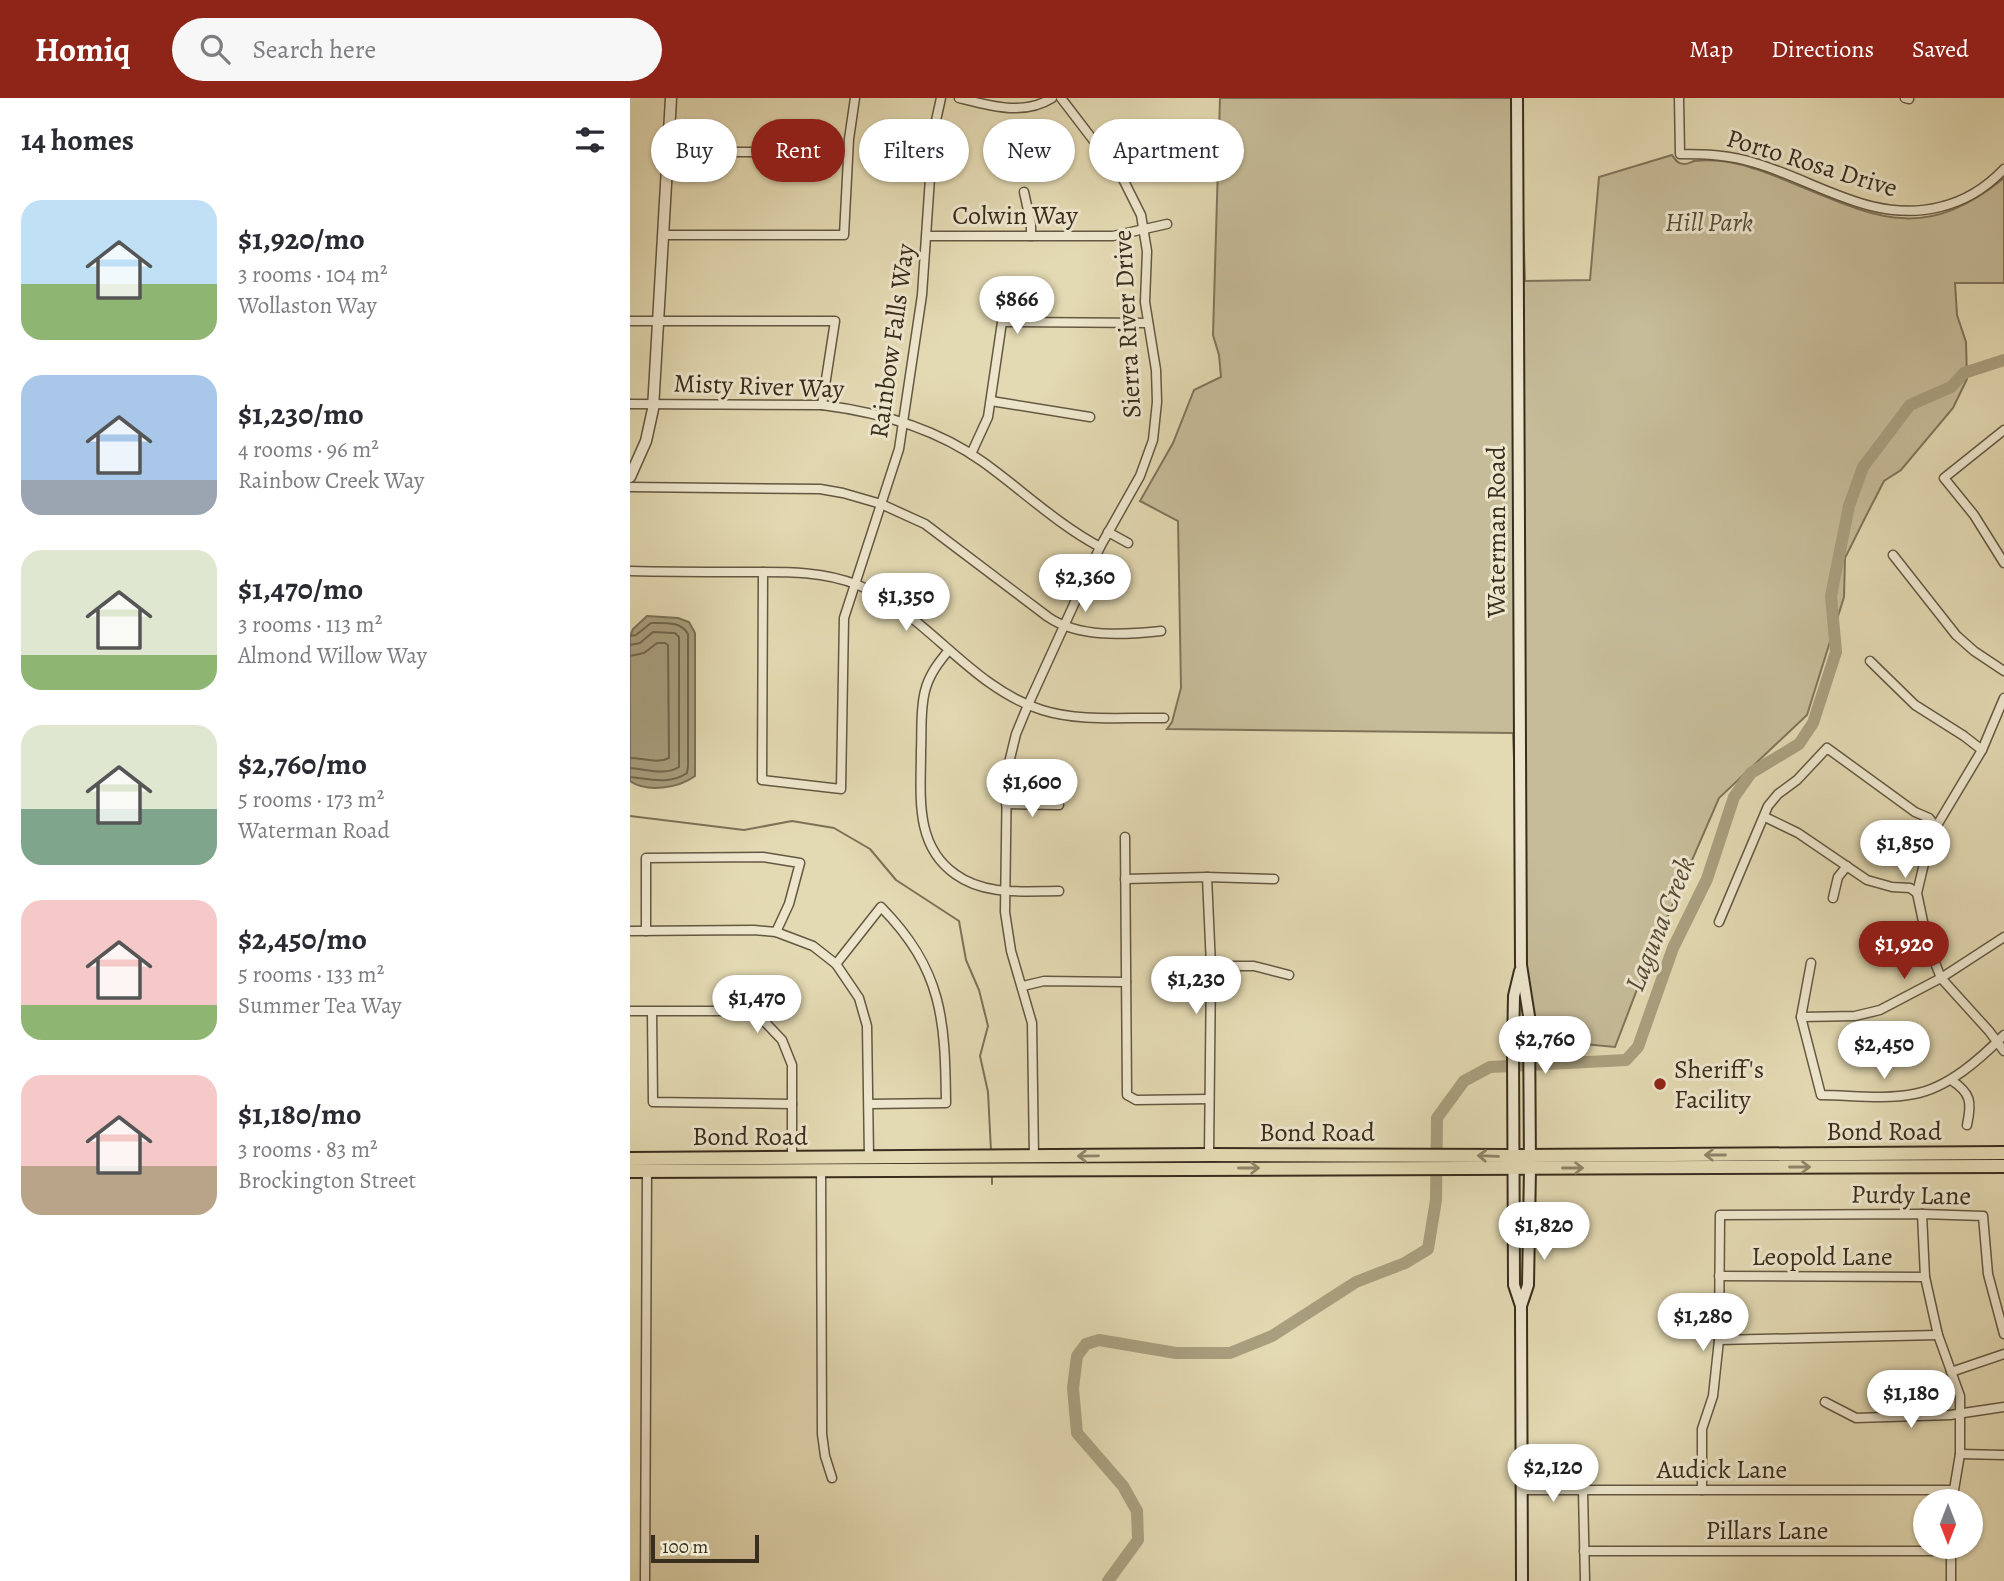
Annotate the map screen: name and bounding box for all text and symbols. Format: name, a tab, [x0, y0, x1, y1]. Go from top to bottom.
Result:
search box	[172, 18, 662, 81]
text: Homiq	[35, 27, 130, 72]
icon: search	[196, 30, 234, 68]
text: Search here	[252, 32, 376, 67]
text: Map	[1689, 33, 1733, 65]
text: Directions	[1771, 33, 1874, 65]
text: Saved	[1912, 33, 1969, 65]
chip: Buy	[651, 119, 737, 182]
chip: Rent	[751, 119, 845, 182]
chip: Filters	[859, 119, 969, 182]
chip: New	[983, 119, 1075, 182]
chip: Apartment	[1089, 119, 1244, 182]
text: 14 homes	[21, 120, 134, 160]
street label: Porto Rosa Drive	[1722, 120, 1902, 206]
icon: filters	[571, 121, 609, 159]
street label: Colwin Way	[952, 198, 1078, 233]
park label: Hill Park	[1665, 205, 1753, 240]
text: $1,920/mo	[238, 219, 365, 259]
icon: home	[77, 228, 161, 312]
street label: Sierra River Drive	[1105, 229, 1149, 419]
street label: Rainbow Falls Way	[861, 241, 923, 441]
text: 3 rooms · 104 m²	[238, 259, 387, 290]
pin: $866	[976, 276, 1058, 336]
text: $866	[995, 283, 1039, 314]
text: Wollaston Way	[238, 290, 377, 321]
street label: Misty River Way	[673, 366, 846, 406]
text: $1,230/mo	[238, 394, 364, 434]
icon: home	[77, 403, 161, 487]
text: 4 rooms · 96 m²	[238, 434, 379, 465]
street label: Waterman Road	[1479, 446, 1514, 619]
text: Rainbow Creek Way	[238, 465, 424, 496]
pin: $2,360	[1028, 554, 1142, 614]
text: $2,360	[1055, 561, 1115, 592]
text: $1,470/mo	[238, 569, 363, 609]
pin: $1,350	[849, 574, 963, 633]
icon: home	[77, 578, 161, 662]
text: $1,350	[878, 580, 934, 611]
text: 3 rooms · 113 m²	[238, 609, 382, 640]
text: Almond Willow Way	[238, 640, 427, 671]
text: $2,760/mo	[238, 744, 367, 784]
icon: home	[77, 753, 161, 837]
pin: $1,600	[975, 760, 1089, 819]
text: $1,600	[1002, 766, 1062, 797]
text: 5 rooms · 173 m²	[238, 784, 384, 815]
text: Waterman Road	[238, 815, 390, 846]
pin: $1,850	[1848, 820, 1962, 880]
text: $1,850	[1876, 827, 1934, 858]
water label: Laguna Creek	[1616, 851, 1704, 997]
text: $2,450/mo	[238, 919, 367, 959]
pin: $1,920	[1847, 922, 1961, 981]
icon: home	[77, 928, 161, 1012]
text: $1,920	[1875, 928, 1933, 959]
pin: $1,230	[1139, 956, 1253, 1016]
text: 5 rooms · 133 m²	[238, 959, 384, 990]
text: $1,230	[1167, 963, 1225, 994]
pin: $1,470	[700, 976, 814, 1035]
text: $1,470	[728, 982, 786, 1013]
text: Summer Tea Way	[238, 990, 401, 1021]
pin: $2,760	[1488, 1016, 1602, 1076]
pin: $2,450	[1827, 1021, 1941, 1081]
text: $2,760	[1515, 1023, 1575, 1054]
text: $2,450	[1854, 1028, 1914, 1059]
place label: Sheriff's Facility	[1674, 1052, 1764, 1117]
marker: Sheriff's Facility	[1652, 1076, 1668, 1092]
text: $1,180/mo	[238, 1094, 362, 1134]
icon: home	[77, 1103, 161, 1187]
street label: Bond Road	[1826, 1114, 1942, 1149]
street label: Bond Road	[1259, 1115, 1375, 1150]
street label: Bond Road	[692, 1119, 808, 1154]
text: 3 rooms · 83 m²	[238, 1134, 378, 1165]
one-way arrow	[1704, 1148, 1727, 1162]
one-way arrow	[1477, 1149, 1500, 1162]
one-way arrow	[1076, 1150, 1099, 1163]
one-way arrow	[1788, 1160, 1811, 1173]
one-way arrow	[1237, 1161, 1260, 1175]
one-way arrow	[1561, 1161, 1584, 1175]
text: Brockington Street	[238, 1165, 416, 1196]
street label: Purdy Lane	[1851, 1176, 1971, 1214]
pin: $1,820	[1487, 1202, 1601, 1262]
text: $1,820	[1515, 1209, 1573, 1240]
street label: Leopold Lane	[1751, 1239, 1893, 1274]
pin: $1,280	[1646, 1294, 1760, 1353]
text: $1,280	[1674, 1300, 1732, 1331]
pin: $1,180	[1854, 1370, 1968, 1430]
text: $1,180	[1883, 1377, 1939, 1408]
pin: $2,120	[1496, 1444, 1610, 1504]
text: $2,120	[1524, 1451, 1582, 1482]
street label: Audick Lane	[1656, 1452, 1787, 1487]
north arrow	[1913, 1489, 1983, 1559]
map controls	[1913, 1489, 1983, 1559]
street label: Pillars Lane	[1706, 1513, 1828, 1548]
scale bar	[651, 1532, 760, 1564]
text: 100 m	[662, 1534, 708, 1560]

